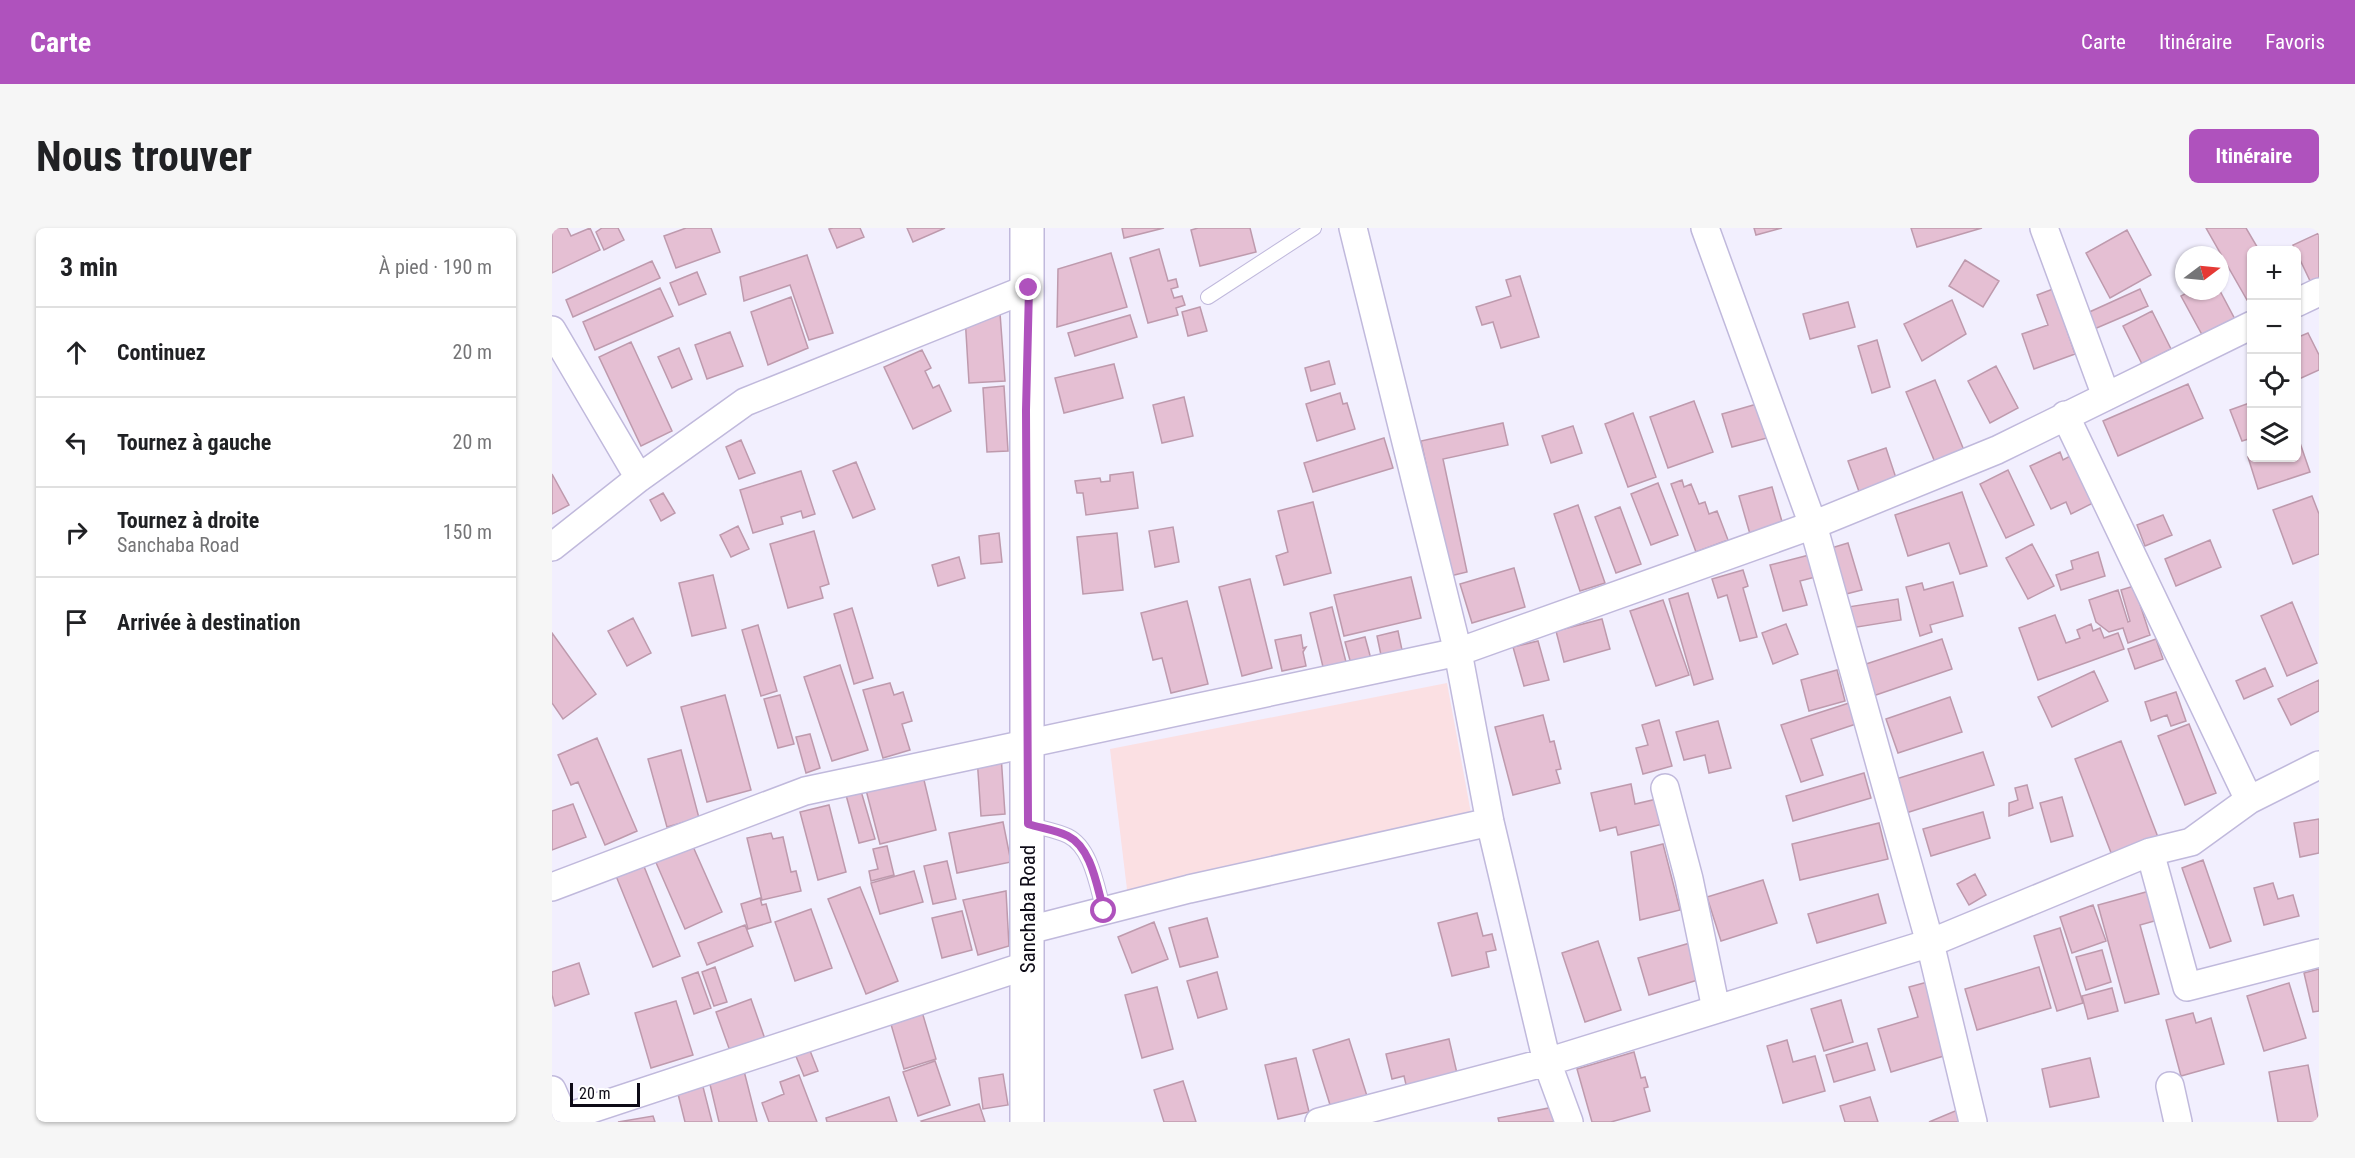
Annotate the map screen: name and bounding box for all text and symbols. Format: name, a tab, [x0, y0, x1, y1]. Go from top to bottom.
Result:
text: Carte	[30, 26, 91, 59]
text: Carte	[2081, 30, 2126, 54]
text: Itinéraire	[2159, 30, 2232, 54]
text: Favoris	[2265, 30, 2325, 54]
button: Itinéraire	[2189, 129, 2319, 183]
text: Nous trouver	[36, 132, 252, 181]
north arrow	[2175, 246, 2229, 300]
map controls	[2247, 246, 2301, 462]
button: +	[2247, 246, 2301, 300]
text: 3 min	[60, 252, 118, 282]
text: À pied · 190 m	[379, 255, 492, 279]
route end	[1015, 274, 1041, 300]
button: −	[2247, 300, 2301, 354]
icon: ahead	[60, 336, 93, 369]
text: Continuez	[117, 340, 206, 365]
text: 20 m	[453, 340, 492, 364]
button: locate	[2247, 354, 2301, 408]
button: layers	[2247, 408, 2301, 462]
icon: left	[60, 426, 93, 459]
text: Tournez à gauche	[117, 430, 271, 455]
text: 20 m	[453, 430, 492, 454]
text: Tournez à droite	[117, 508, 259, 533]
icon: right	[60, 516, 93, 549]
text: 150 m	[443, 520, 492, 544]
text: Sanchaba Road	[117, 533, 239, 557]
icon: arrive	[60, 606, 93, 639]
text: Arrivée à destination	[117, 610, 301, 635]
street label: Sanchaba Road	[1016, 845, 1040, 973]
route start	[1090, 897, 1116, 923]
scale bar	[570, 1080, 640, 1108]
text: 20 m	[579, 1084, 611, 1103]

